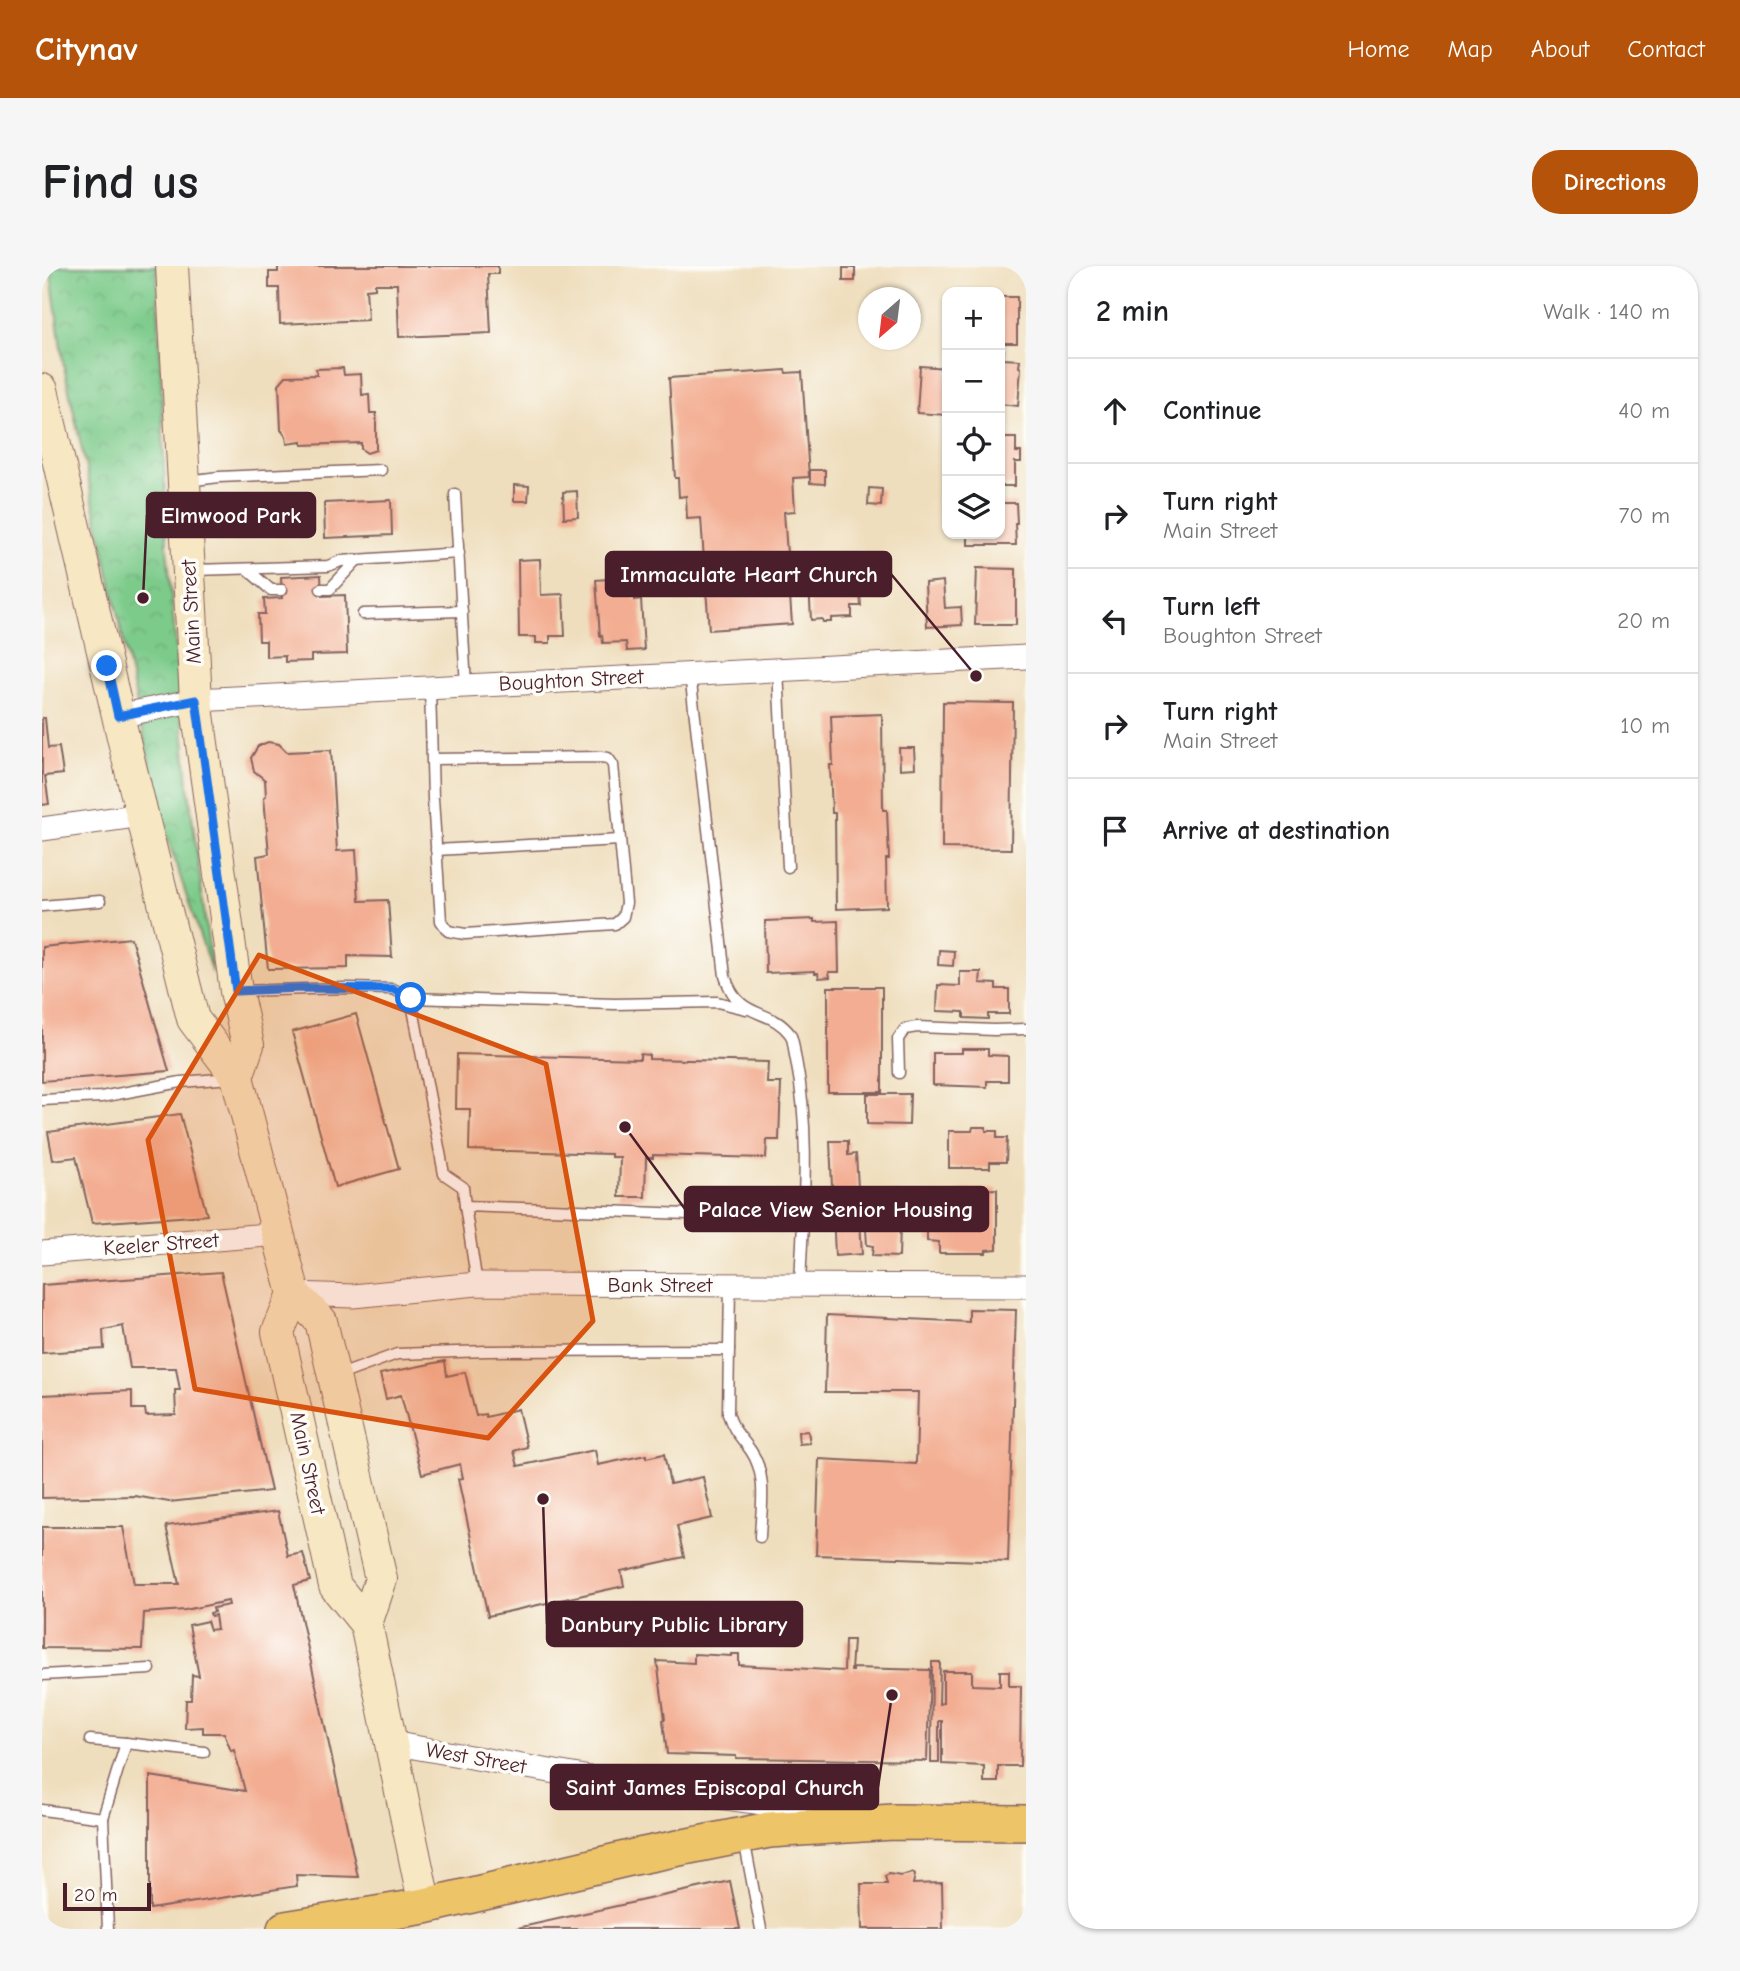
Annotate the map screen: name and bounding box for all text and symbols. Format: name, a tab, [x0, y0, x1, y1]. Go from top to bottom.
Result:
text: Citynav	[35, 30, 138, 68]
text: Home	[1348, 35, 1409, 63]
text: Map	[1447, 35, 1493, 63]
text: About	[1531, 35, 1589, 63]
text: Contact	[1627, 35, 1705, 63]
button: Directions	[1532, 150, 1698, 214]
text: Find us	[42, 154, 198, 210]
north arrow	[858, 287, 921, 350]
map controls	[942, 287, 1005, 539]
button: +	[942, 287, 1005, 350]
text: 2 min	[1096, 294, 1169, 329]
text: Walk · 140 m	[1543, 298, 1670, 325]
button: −	[942, 350, 1005, 413]
icon: ahead	[1096, 392, 1134, 430]
text: Continue	[1163, 396, 1261, 426]
text: 40 m	[1618, 397, 1670, 424]
button: locate	[942, 413, 1005, 476]
button: layers	[942, 476, 1005, 539]
text: Turn right	[1163, 487, 1277, 517]
callout: Elmwood Park	[147, 493, 315, 537]
icon: right	[1096, 497, 1134, 535]
text: Elmwood Park	[161, 502, 301, 529]
text: 70 m	[1618, 502, 1670, 529]
text: Main Street	[1163, 517, 1277, 544]
callout: Immaculate Heart Church	[606, 552, 891, 596]
street label: Main Street	[176, 558, 206, 665]
text: Immaculate Heart Church	[620, 561, 878, 588]
text: Turn left	[1163, 592, 1260, 622]
icon: left	[1096, 602, 1134, 640]
text: 20 m	[1617, 607, 1670, 634]
text: Boughton Street	[1163, 622, 1322, 649]
route end	[91, 650, 122, 681]
street label: Boughton Street	[498, 664, 645, 696]
text: Turn right	[1163, 697, 1277, 727]
icon: right	[1096, 707, 1134, 745]
text: 10 m	[1620, 712, 1670, 739]
text: Main Street	[1163, 727, 1277, 754]
icon: arrive	[1096, 812, 1134, 850]
text: Arrive at destination	[1163, 816, 1390, 846]
route start	[395, 982, 426, 1013]
callout: Palace View Senior Housing	[685, 1187, 988, 1231]
text: Palace View Senior Housing	[698, 1196, 974, 1223]
street label: Keeler Street	[102, 1228, 221, 1260]
street label: Bank Street	[607, 1273, 714, 1297]
street label: Main Street	[285, 1409, 331, 1518]
callout: Danbury Public Library	[547, 1602, 802, 1646]
text: Danbury Public Library	[561, 1611, 788, 1638]
street label: West Street	[424, 1737, 529, 1779]
callout: Saint James Episcopal Church	[551, 1765, 878, 1809]
text: Saint James Episcopal Church	[566, 1774, 864, 1801]
scale bar	[63, 1880, 150, 1912]
text: 20 m	[74, 1884, 118, 1906]

